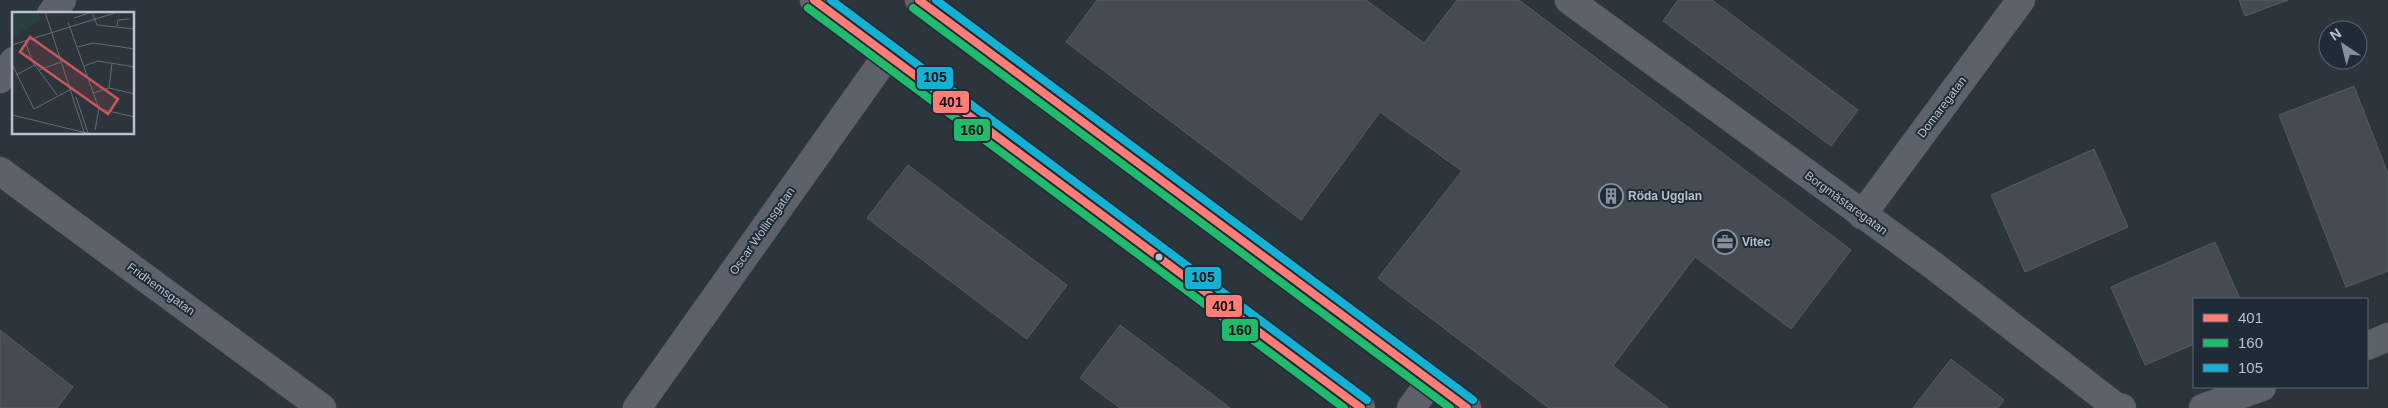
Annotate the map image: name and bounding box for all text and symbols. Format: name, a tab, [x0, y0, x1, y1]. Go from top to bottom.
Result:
inset map	[12, 12, 135, 135]
north arrow	[2318, 20, 2368, 70]
text: N	[2327, 25, 2344, 44]
line badge: 105	[916, 66, 954, 90]
text: 105	[923, 69, 947, 85]
street label: Domaregatan	[1915, 74, 1969, 140]
line badge: 401	[932, 90, 970, 114]
text: 401	[939, 94, 963, 110]
line badge: 160	[953, 118, 991, 142]
text: 160	[960, 122, 984, 138]
street label: Borgmästaregatan	[1802, 168, 1890, 238]
building icon: Röda Ugglan	[1598, 183, 1624, 209]
street label: Oscar Wollinsgatan	[726, 184, 798, 278]
place label: Röda Ugglan	[1628, 189, 1702, 203]
office icon: Vitec	[1712, 229, 1738, 255]
place label: Vitec	[1742, 235, 1771, 249]
unlabelled marker	[1154, 252, 1164, 262]
street label: Fridhemsgatan	[125, 260, 197, 318]
line badge: 105	[1184, 266, 1222, 290]
text: 105	[1191, 269, 1215, 285]
line badge: 401	[1205, 294, 1243, 318]
text: 401	[1212, 298, 1236, 314]
legend	[2193, 298, 2368, 388]
text: 401	[2238, 309, 2263, 326]
line badge: 160	[1221, 318, 1259, 342]
text: 160	[1228, 322, 1252, 338]
text: 160	[2238, 334, 2263, 351]
text: 105	[2238, 359, 2263, 376]

